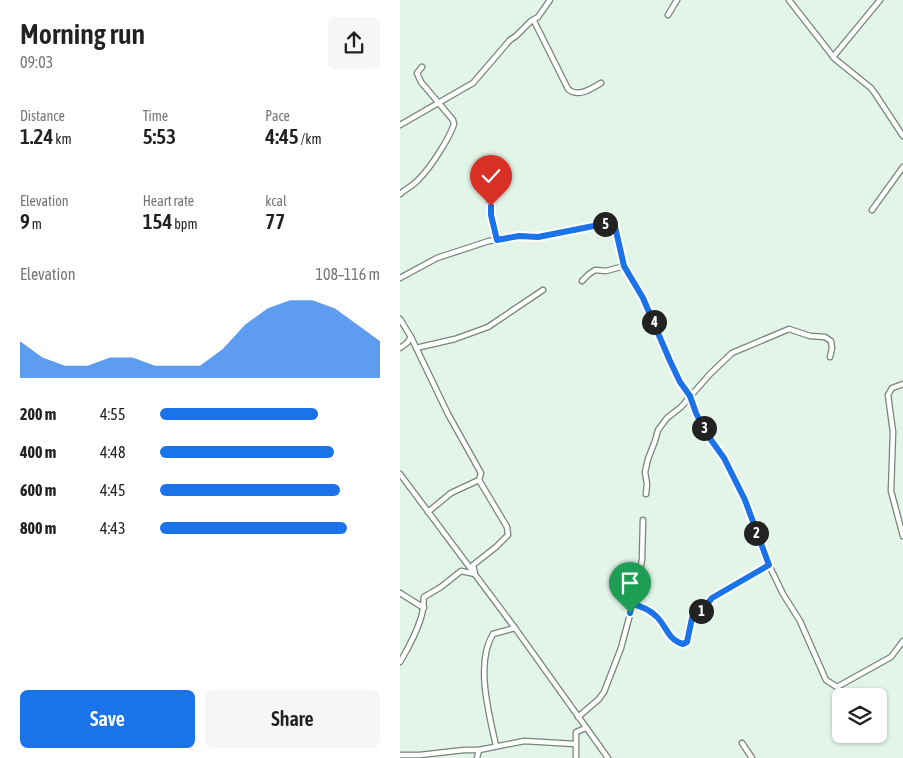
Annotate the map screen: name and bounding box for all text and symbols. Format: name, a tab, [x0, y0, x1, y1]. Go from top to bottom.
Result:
button: share	[328, 17, 380, 69]
text: Morning run	[20, 18, 145, 50]
text: 09:03	[20, 53, 53, 71]
text: Distance	[20, 108, 65, 124]
text: Time	[143, 108, 168, 124]
text: Pace	[265, 108, 290, 124]
text: 1.24	[20, 124, 53, 148]
text: 5:53	[143, 124, 176, 148]
text: 4:45	[265, 124, 299, 148]
text: km	[53, 131, 72, 147]
text: /km	[299, 131, 322, 147]
pin	[470, 155, 512, 206]
icon: check	[477, 162, 505, 190]
text: Elevation	[20, 193, 69, 209]
text: Heart rate	[143, 193, 194, 209]
text: kcal	[265, 193, 287, 209]
text: 9	[20, 209, 30, 233]
text: 154	[143, 209, 172, 233]
text: 77	[265, 209, 285, 233]
pin: 5	[592, 212, 618, 236]
text: m	[30, 216, 42, 232]
text: bpm	[172, 216, 198, 232]
text: 5	[602, 216, 609, 232]
text: Elevation	[20, 265, 75, 283]
text: 108–116 m	[316, 265, 380, 283]
pin: 4	[642, 310, 666, 334]
text: 4	[651, 314, 658, 330]
text: 200 m	[20, 405, 56, 423]
text: 4:55	[100, 405, 125, 423]
pin: 3	[692, 416, 716, 440]
text: 3	[701, 420, 708, 436]
text: 400 m	[20, 443, 56, 461]
text: 4:48	[100, 443, 125, 461]
text: 600 m	[20, 481, 56, 499]
text: 4:45	[100, 481, 125, 499]
text: 800 m	[20, 519, 56, 537]
text: 4:43	[100, 519, 125, 537]
pin: 2	[744, 520, 768, 546]
text: 2	[753, 525, 760, 541]
pin	[609, 562, 651, 613]
icon: arrive	[616, 569, 644, 597]
pin: 1	[688, 598, 714, 624]
text: 1	[698, 603, 705, 619]
map controls	[832, 688, 887, 743]
button: layers	[832, 688, 887, 743]
button: Save	[20, 690, 195, 748]
button: Share	[205, 690, 380, 748]

